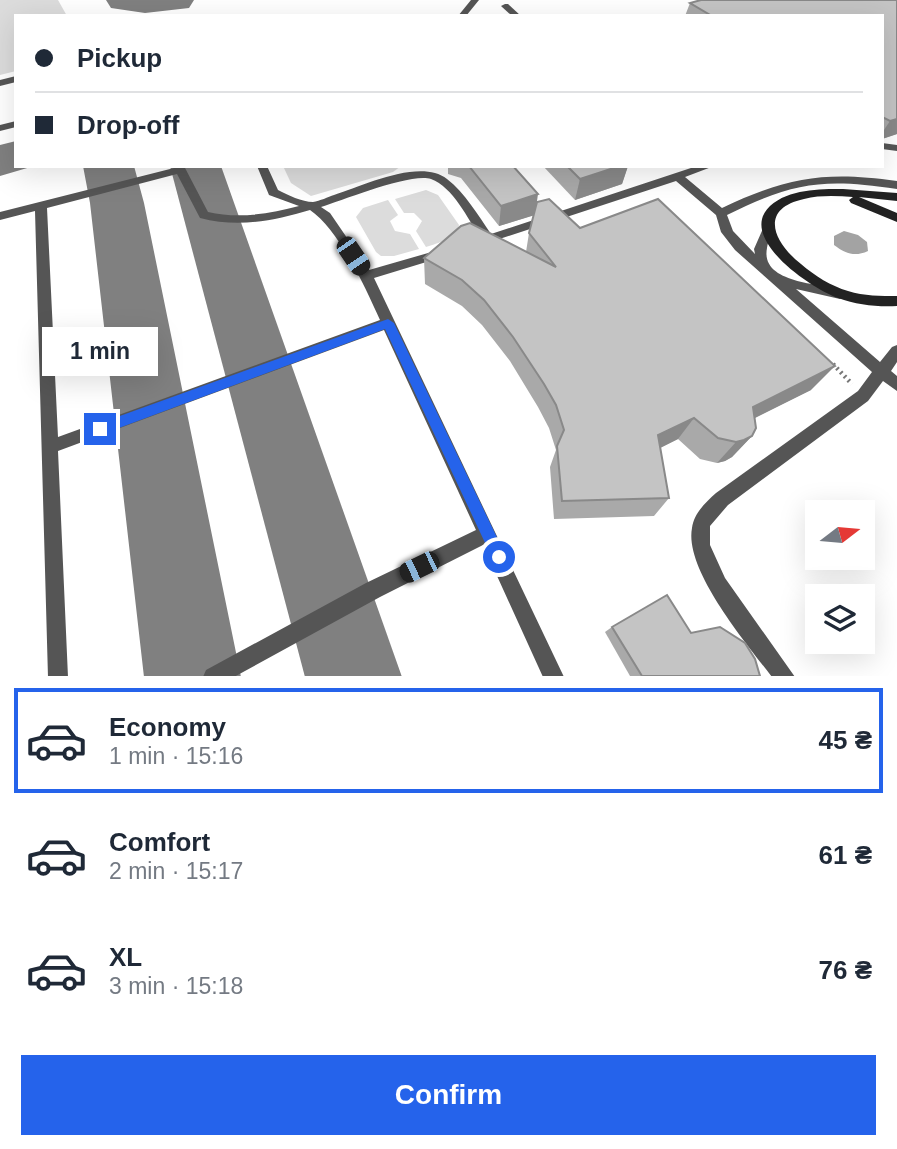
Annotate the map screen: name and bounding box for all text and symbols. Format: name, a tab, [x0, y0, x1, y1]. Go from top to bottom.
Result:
text: Pickup	[77, 43, 162, 73]
text: Drop-off	[77, 110, 180, 140]
car	[333, 233, 374, 279]
callout: 1 min	[42, 328, 158, 376]
text: 1 min	[70, 338, 130, 364]
route end	[84, 413, 116, 445]
north arrow	[805, 500, 875, 570]
map controls	[805, 500, 875, 654]
route start	[483, 541, 515, 573]
car	[396, 548, 443, 586]
button: layers	[805, 584, 875, 654]
icon: car	[25, 709, 88, 772]
text: Economy	[109, 712, 226, 742]
text: 45 ₴	[819, 725, 872, 755]
text: 1 min · 15:16	[109, 743, 243, 769]
icon: car	[25, 824, 88, 887]
text: Comfort	[109, 827, 210, 857]
text: 61 ₴	[819, 840, 872, 870]
text: 2 min · 15:17	[109, 858, 243, 884]
icon: car	[25, 939, 88, 1002]
text: XL	[109, 942, 142, 972]
text: 76 ₴	[819, 955, 872, 985]
text: 3 min · 15:18	[109, 973, 243, 999]
button: Confirm	[21, 1055, 876, 1135]

